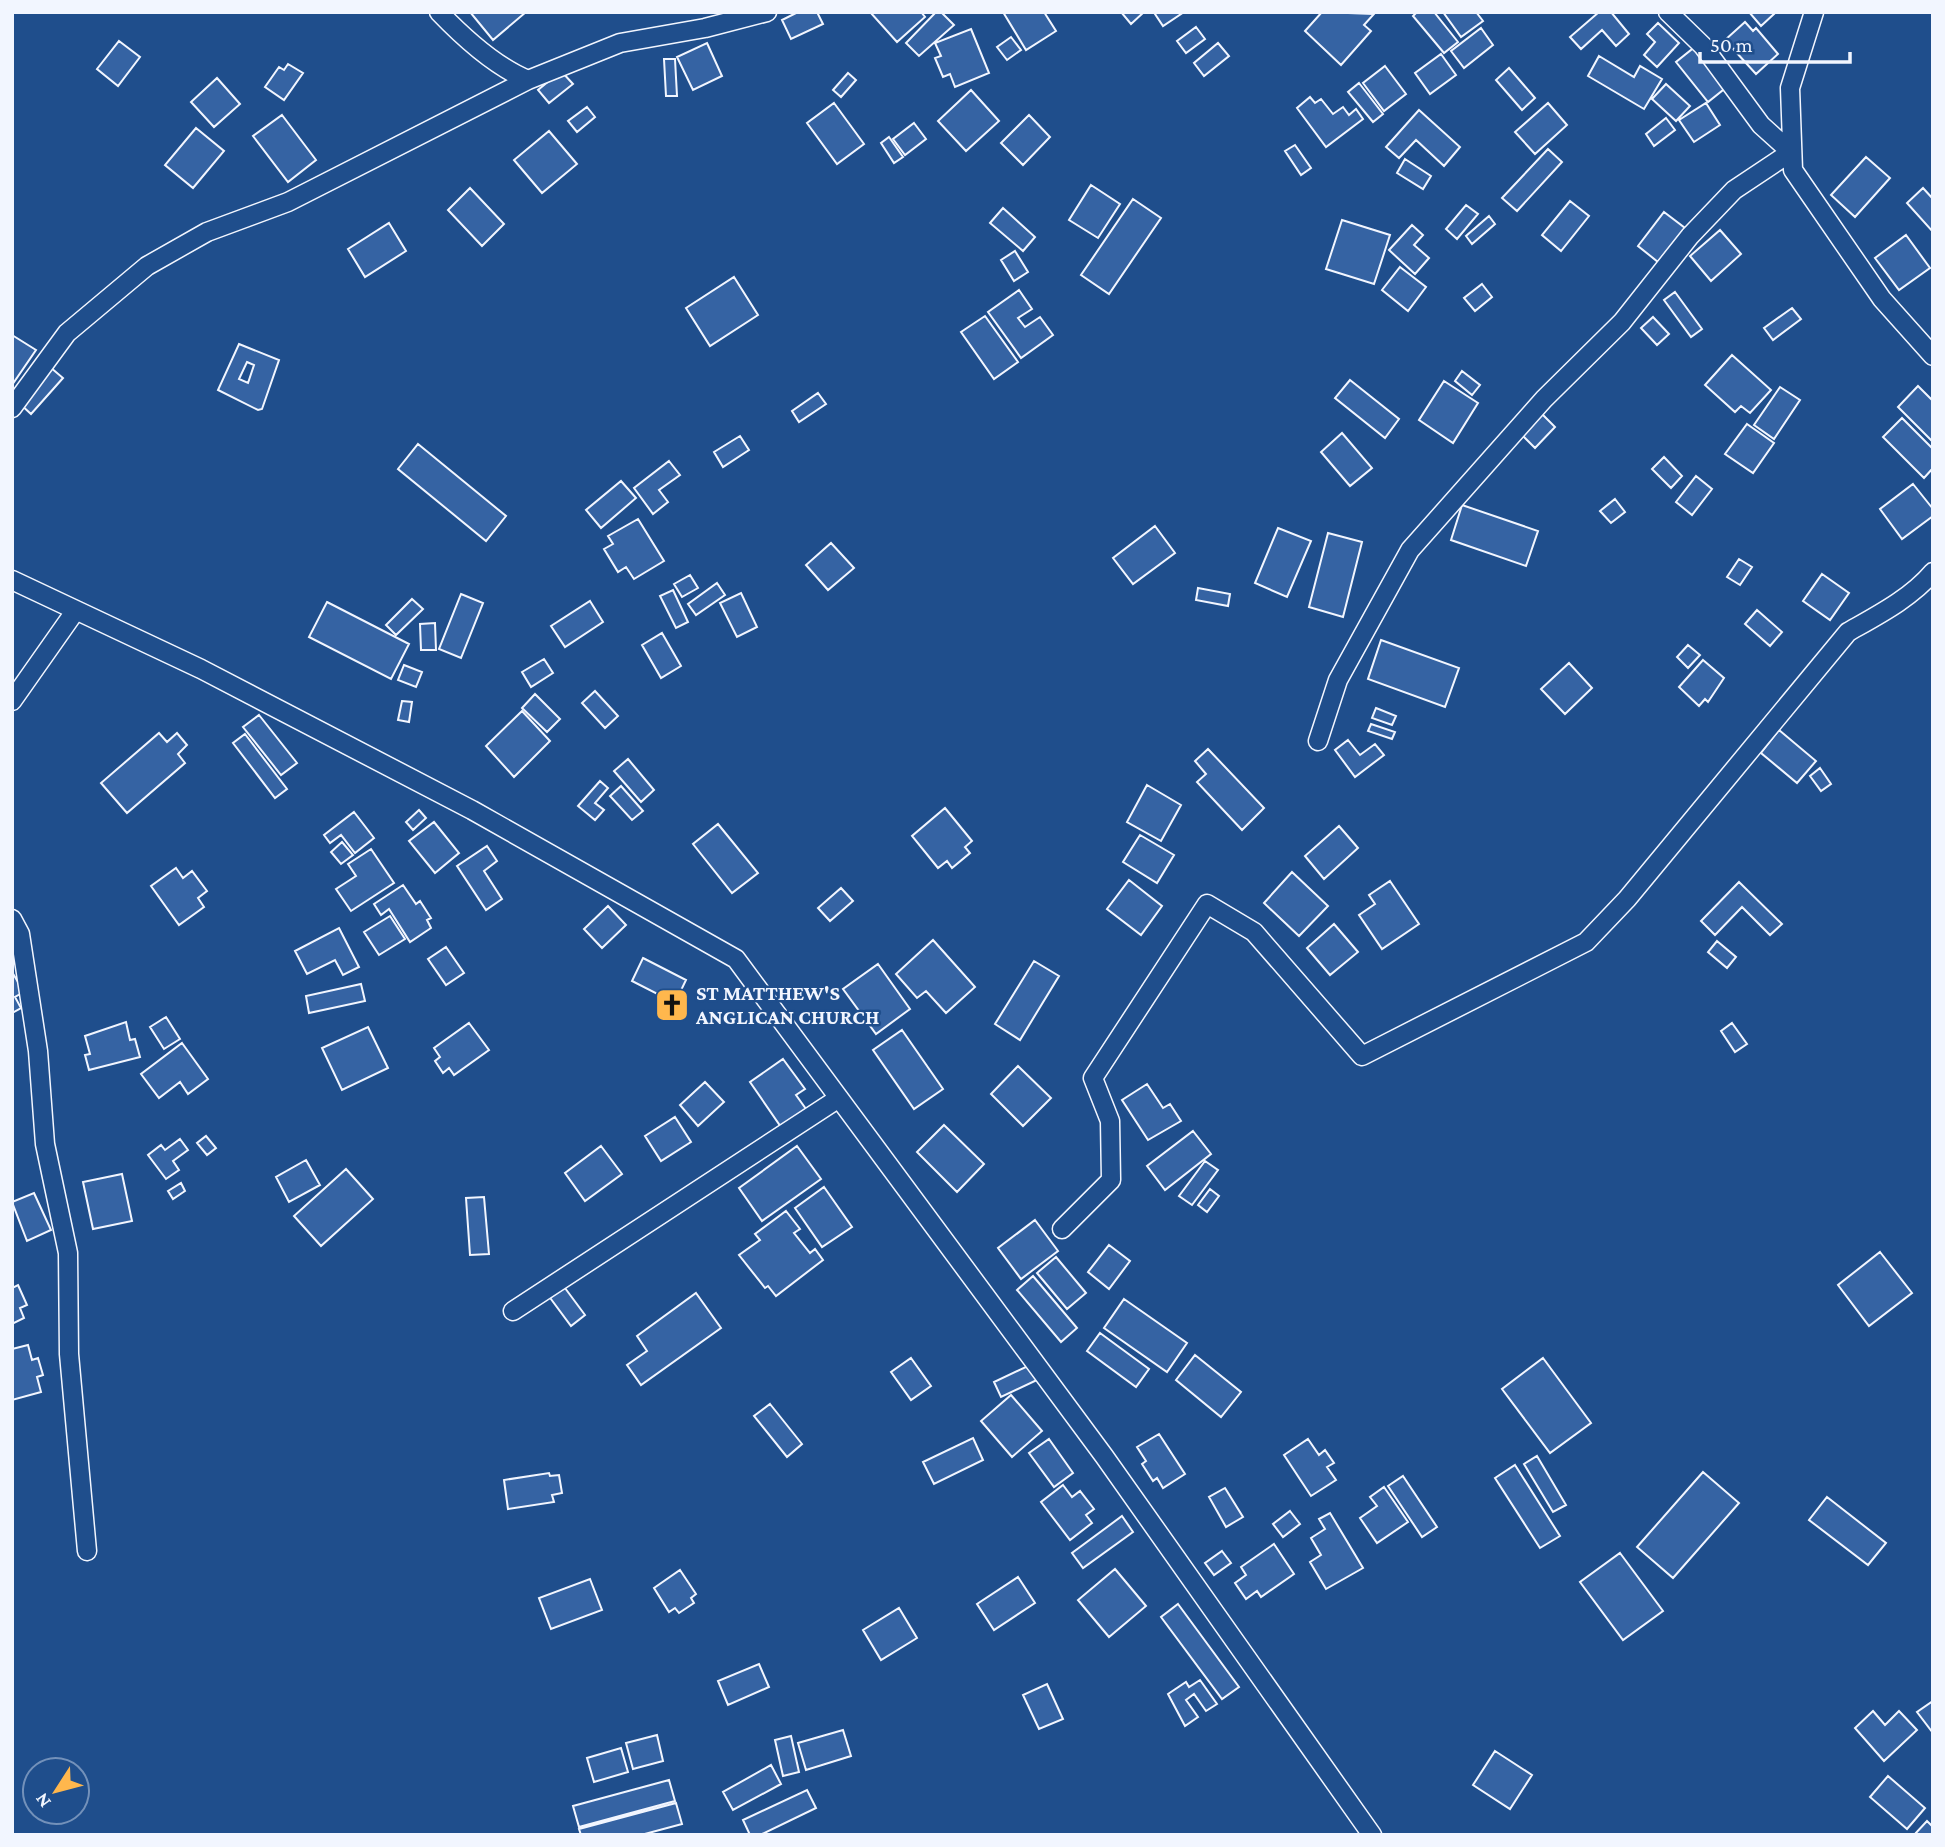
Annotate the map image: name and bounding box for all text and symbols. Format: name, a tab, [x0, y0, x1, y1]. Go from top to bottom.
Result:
scale bar	[1700, 21, 1850, 65]
text: 50 m	[1710, 33, 1753, 57]
place label: ST MATTHEW'S ANGLICAN CHURCH	[695, 981, 879, 1029]
church icon: ST MATTHEW'S ANGLICAN CHURCH	[653, 986, 691, 1024]
north arrow	[21, 1756, 91, 1826]
text: N	[30, 1789, 55, 1812]

